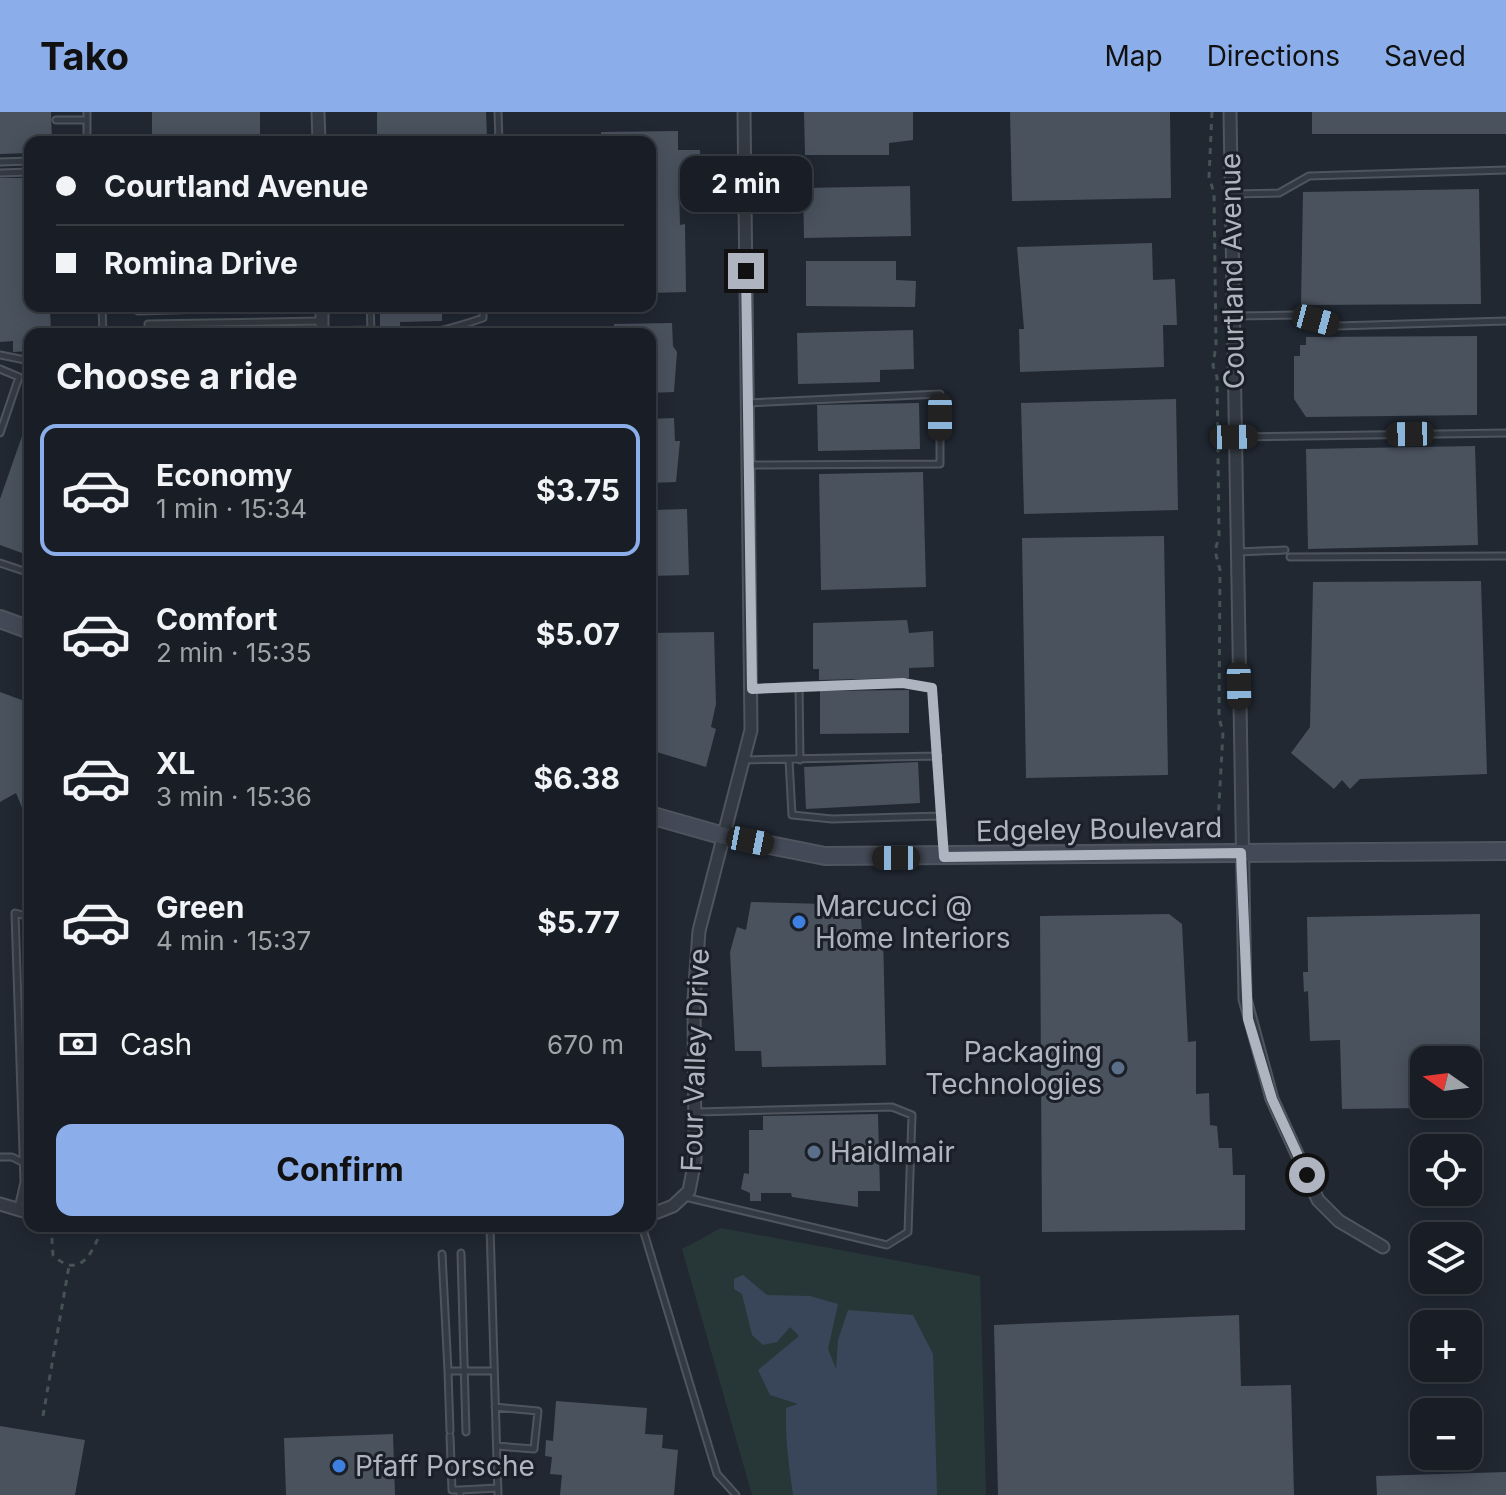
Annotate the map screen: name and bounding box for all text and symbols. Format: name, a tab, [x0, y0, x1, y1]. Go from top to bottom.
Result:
text: Tako	[40, 33, 129, 79]
text: Map	[1104, 39, 1163, 73]
text: Directions	[1207, 39, 1340, 73]
text: Saved	[1384, 39, 1466, 73]
street label: Courtland Avenue	[1213, 153, 1251, 389]
callout: 2 min	[680, 155, 812, 211]
text: Courtland Avenue	[104, 168, 368, 204]
text: 2 min	[711, 168, 781, 199]
text: Romina Drive	[104, 245, 298, 281]
route end	[728, 253, 764, 289]
car	[1290, 302, 1342, 338]
text: Choose a ride	[56, 354, 298, 398]
car	[928, 393, 952, 441]
car	[1386, 422, 1434, 446]
car	[1210, 425, 1258, 449]
icon: car	[60, 454, 132, 526]
text: Economy	[156, 457, 292, 493]
text: $3.75	[536, 472, 620, 508]
text: 1 min · 15:34	[156, 493, 307, 524]
icon: car	[60, 598, 132, 670]
text: Comfort	[156, 601, 277, 637]
text: $5.07	[536, 616, 620, 652]
text: 2 min · 15:35	[156, 637, 311, 668]
car	[1227, 662, 1251, 710]
icon: car	[60, 742, 132, 814]
text: XL	[156, 745, 195, 781]
text: $6.38	[534, 760, 620, 796]
text: 3 min · 15:36	[156, 781, 312, 812]
street label: Edgeley Boulevard	[976, 810, 1222, 848]
car	[724, 825, 776, 857]
car	[872, 846, 920, 870]
icon: car	[60, 886, 132, 958]
text: Green	[156, 889, 244, 925]
place label: Marcucci @ Home Interiors	[815, 889, 1010, 955]
text: $5.77	[537, 904, 620, 940]
marker: Marcucci @ Home Interiors	[790, 913, 808, 931]
text: 4 min · 15:37	[156, 925, 311, 956]
street label: Four Valley Drive	[674, 948, 716, 1172]
icon: cash	[56, 1022, 100, 1066]
text: Cash	[120, 1026, 192, 1062]
text: 670 m	[547, 1029, 624, 1060]
place label: Packaging Technologies	[925, 1035, 1102, 1101]
north arrow	[1410, 1046, 1482, 1118]
map controls	[1410, 1046, 1482, 1470]
marker: Packaging Technologies	[1109, 1059, 1127, 1077]
button: Confirm	[56, 1124, 624, 1216]
button: locate	[1410, 1134, 1482, 1206]
place label: Haidlmair	[830, 1135, 955, 1169]
marker: Haidlmair	[805, 1143, 823, 1161]
route start	[1289, 1157, 1325, 1193]
button: layers	[1410, 1222, 1482, 1294]
button: +	[1410, 1310, 1482, 1382]
button: −	[1410, 1398, 1482, 1470]
place label: Pfaff Porsche	[355, 1449, 535, 1483]
marker: Pfaff Porsche	[330, 1457, 348, 1475]

